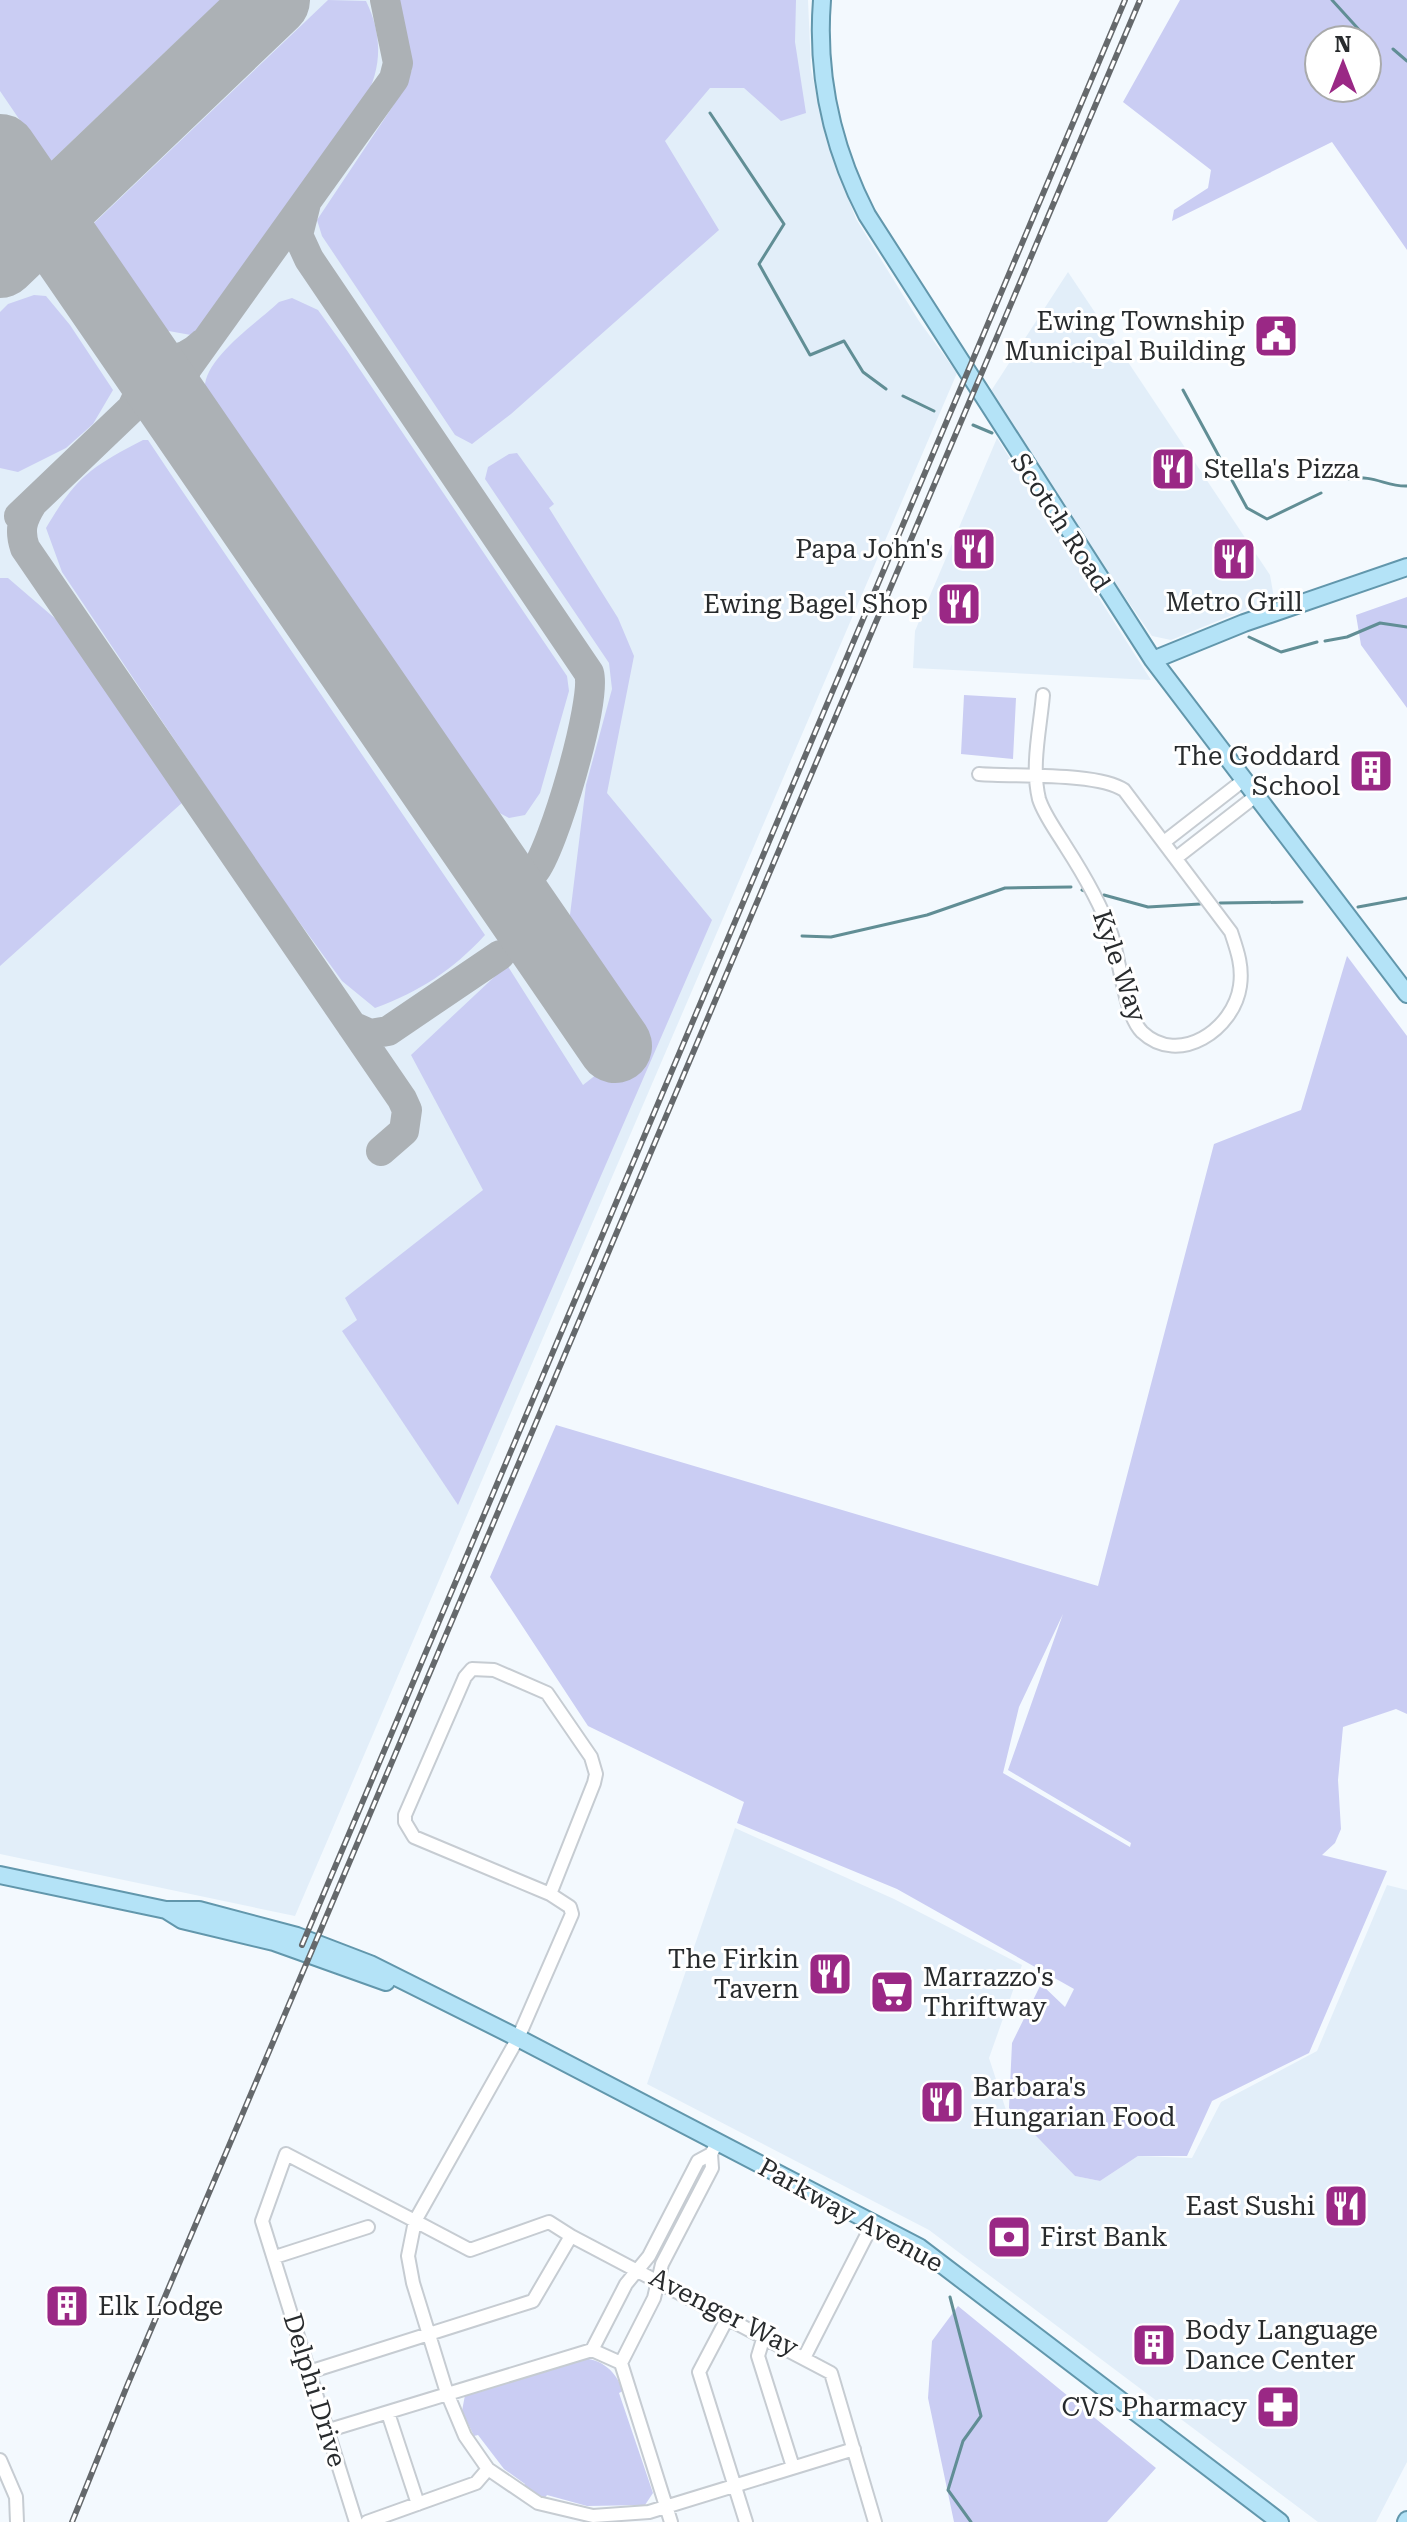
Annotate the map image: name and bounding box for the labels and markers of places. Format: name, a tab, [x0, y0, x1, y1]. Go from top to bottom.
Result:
place label: Ewing Township Municipal Building	[1005, 306, 1245, 366]
public building icon: Ewing Township Municipal Building	[1252, 312, 1300, 360]
restaurant icon: Stella's Pizza	[1149, 445, 1197, 493]
place label: Stella's Pizza	[1204, 454, 1360, 484]
restaurant icon: Papa John's	[950, 525, 998, 573]
place label: Papa John's	[795, 534, 943, 564]
restaurant icon: Metro Grill	[1210, 535, 1258, 583]
restaurant icon: Ewing Bagel Shop	[935, 580, 983, 628]
place label: Metro Grill	[1166, 587, 1302, 617]
place label: Ewing Bagel Shop	[703, 589, 928, 619]
place label: The Goddard School	[1174, 741, 1340, 801]
building icon: The Goddard School	[1347, 747, 1395, 795]
place label: The Firkin Tavern	[668, 1944, 799, 2004]
restaurant icon: The Firkin Tavern	[806, 1950, 854, 1998]
place label: Marrazzo's Thriftway	[923, 1962, 1054, 2022]
supermarket icon: Marrazzo's Thriftway	[868, 1968, 916, 2016]
place label: Barbara's Hungarian Food	[973, 2072, 1176, 2132]
restaurant icon: Barbara's Hungarian Food	[918, 2078, 966, 2126]
restaurant icon: East Sushi	[1322, 2182, 1370, 2230]
place label: East Sushi	[1186, 2191, 1315, 2221]
bank icon: First Bank	[985, 2213, 1033, 2261]
place label: First Bank	[1040, 2222, 1167, 2252]
building icon: Elk Lodge	[43, 2282, 91, 2330]
place label: Elk Lodge	[98, 2291, 223, 2321]
place label: Body Language Dance Center	[1185, 2315, 1378, 2375]
building icon: Body Language Dance Center	[1130, 2321, 1178, 2369]
pharmacy icon: CVS Pharmacy	[1254, 2383, 1302, 2431]
place label: CVS Pharmacy	[1061, 2392, 1248, 2422]

